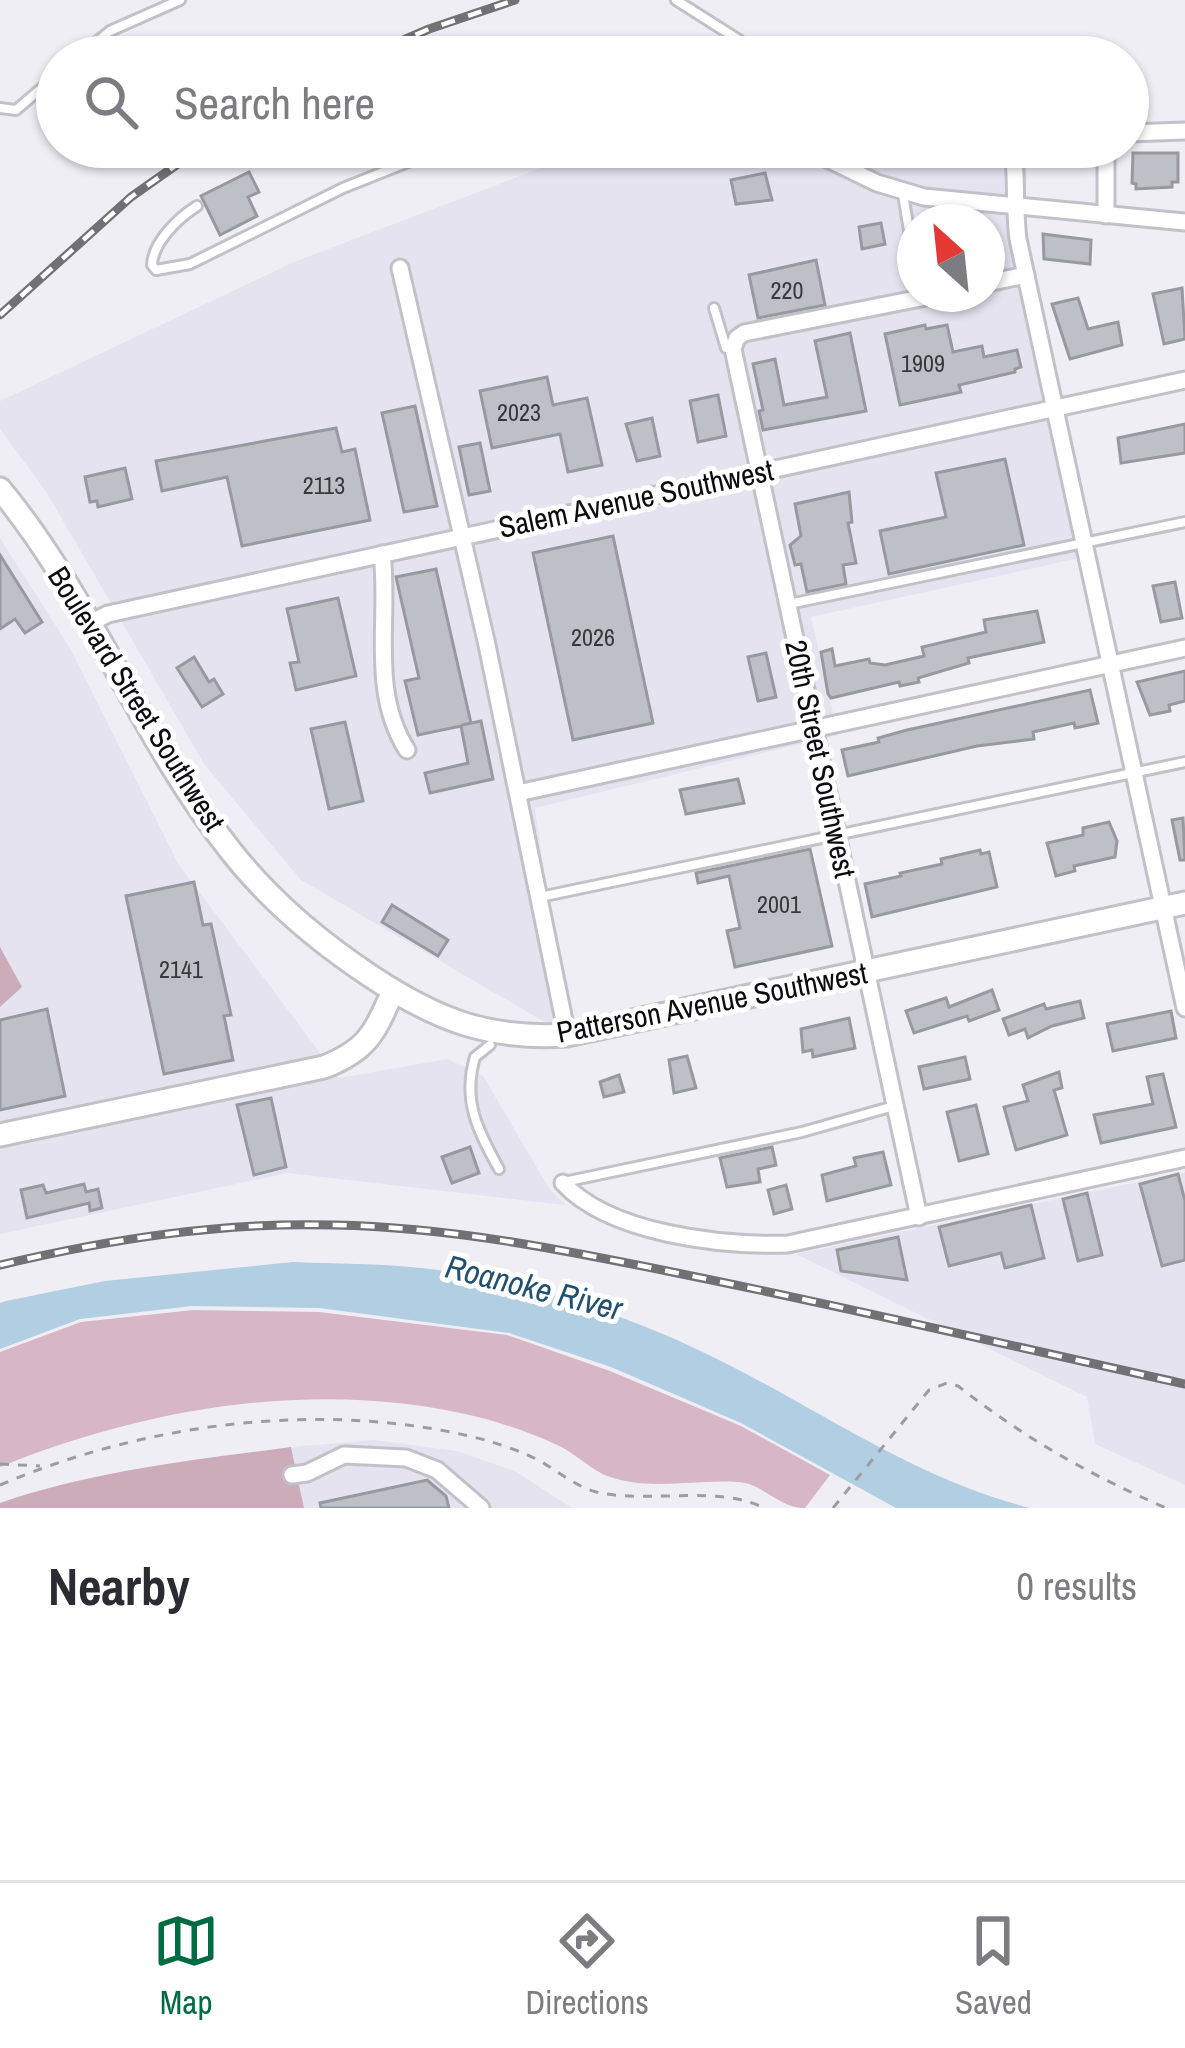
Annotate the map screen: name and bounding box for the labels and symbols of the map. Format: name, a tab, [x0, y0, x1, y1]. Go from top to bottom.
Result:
north arrow	[897, 204, 1005, 312]
house number: 220	[771, 274, 803, 306]
house number: 1909	[901, 347, 945, 379]
house number: 2023	[497, 396, 541, 428]
street label: Salem Avenue Southwest	[495, 449, 777, 547]
house number: 2113	[303, 469, 345, 501]
street label: Boulevard Street Southwest	[39, 559, 235, 839]
house number: 2026	[571, 621, 615, 653]
street label: 20th Street Southwest	[776, 636, 866, 881]
house number: 2001	[757, 888, 801, 920]
street label: Patterson Avenue Southwest	[553, 952, 871, 1052]
house number: 2141	[159, 953, 203, 985]
water label: Roanoke River	[441, 1244, 628, 1330]

